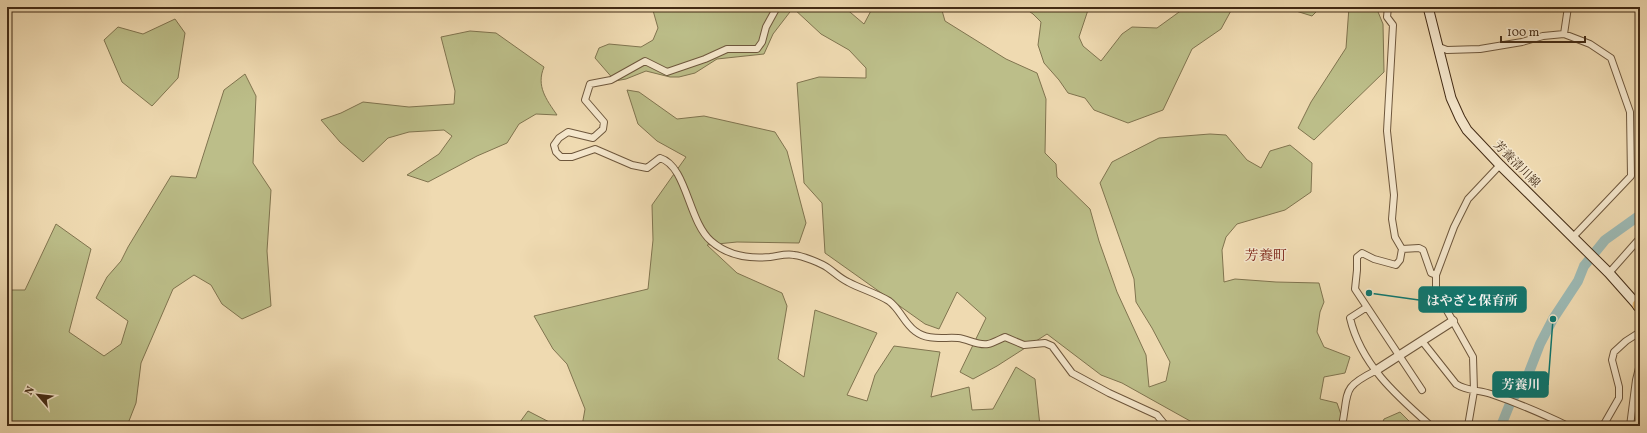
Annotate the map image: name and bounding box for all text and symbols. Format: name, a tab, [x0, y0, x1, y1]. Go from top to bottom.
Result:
scale bar	[1501, 18, 1585, 44]
text: 100 m	[1507, 25, 1540, 41]
street label: 芳養清川線	[1489, 138, 1543, 192]
district label: 芳養町	[1245, 247, 1287, 266]
callout: はやざと保育所	[1419, 287, 1526, 312]
text: はやざと保育所	[1426, 293, 1518, 311]
callout: 芳養川	[1493, 372, 1548, 397]
north arrow	[18, 375, 58, 415]
text: 芳養川	[1501, 377, 1541, 395]
text: N	[22, 384, 39, 398]

